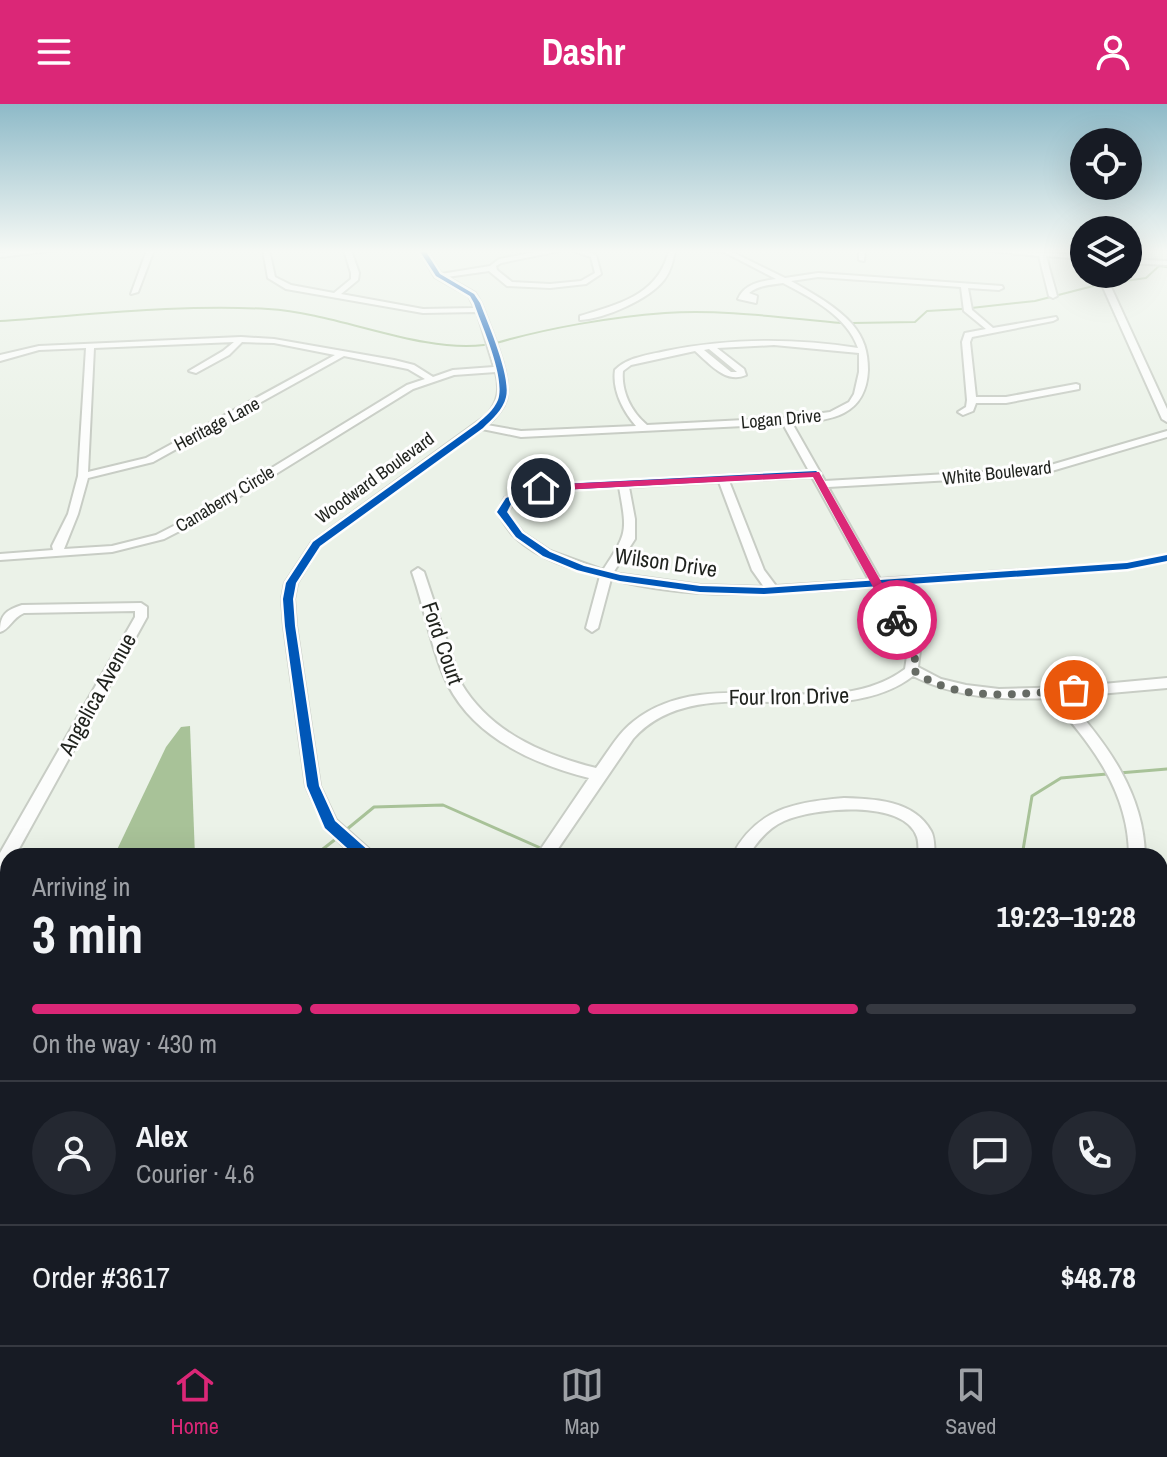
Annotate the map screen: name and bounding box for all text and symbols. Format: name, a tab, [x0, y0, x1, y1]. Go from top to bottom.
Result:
text: Dashr	[542, 28, 625, 76]
icon: menu	[32, 30, 76, 74]
icon: person	[1091, 30, 1135, 74]
map controls	[1070, 128, 1142, 288]
button: locate	[1070, 128, 1142, 200]
button: layers	[1070, 216, 1142, 288]
street label: Heritage Lane	[170, 391, 264, 457]
street label: Logan Drive	[740, 403, 822, 434]
street label: Woodward Boulevard	[310, 426, 439, 529]
pin	[507, 454, 575, 522]
street label: White Boulevard	[941, 454, 1053, 491]
street label: Canaberry Circle	[170, 459, 279, 538]
icon: home	[519, 466, 563, 510]
street label: Wilson Drive	[613, 540, 719, 584]
courier	[857, 580, 937, 660]
street label: Ford Court	[415, 598, 471, 688]
icon: bike	[875, 598, 919, 642]
street label: Angelica Avenue	[51, 628, 143, 761]
pin	[1040, 656, 1108, 724]
icon: bag	[1052, 668, 1096, 712]
street label: Four Iron Drive	[729, 680, 849, 712]
text: Arriving in	[32, 869, 130, 904]
text: 19:23–19:28	[997, 896, 1136, 936]
text: 3 min	[32, 899, 143, 969]
text: On the way · 430 m	[32, 1026, 217, 1061]
button: person	[32, 1111, 116, 1195]
button: chat	[948, 1111, 1032, 1195]
button: phone	[1052, 1111, 1136, 1195]
text: Alex	[136, 1116, 188, 1156]
text: Courier · 4.6	[136, 1156, 255, 1191]
text: Order #3617	[32, 1257, 170, 1297]
text: $48.78	[1061, 1257, 1136, 1297]
tab: Home	[171, 1363, 219, 1441]
tab: Map	[560, 1363, 604, 1441]
tab: Saved	[945, 1363, 996, 1441]

